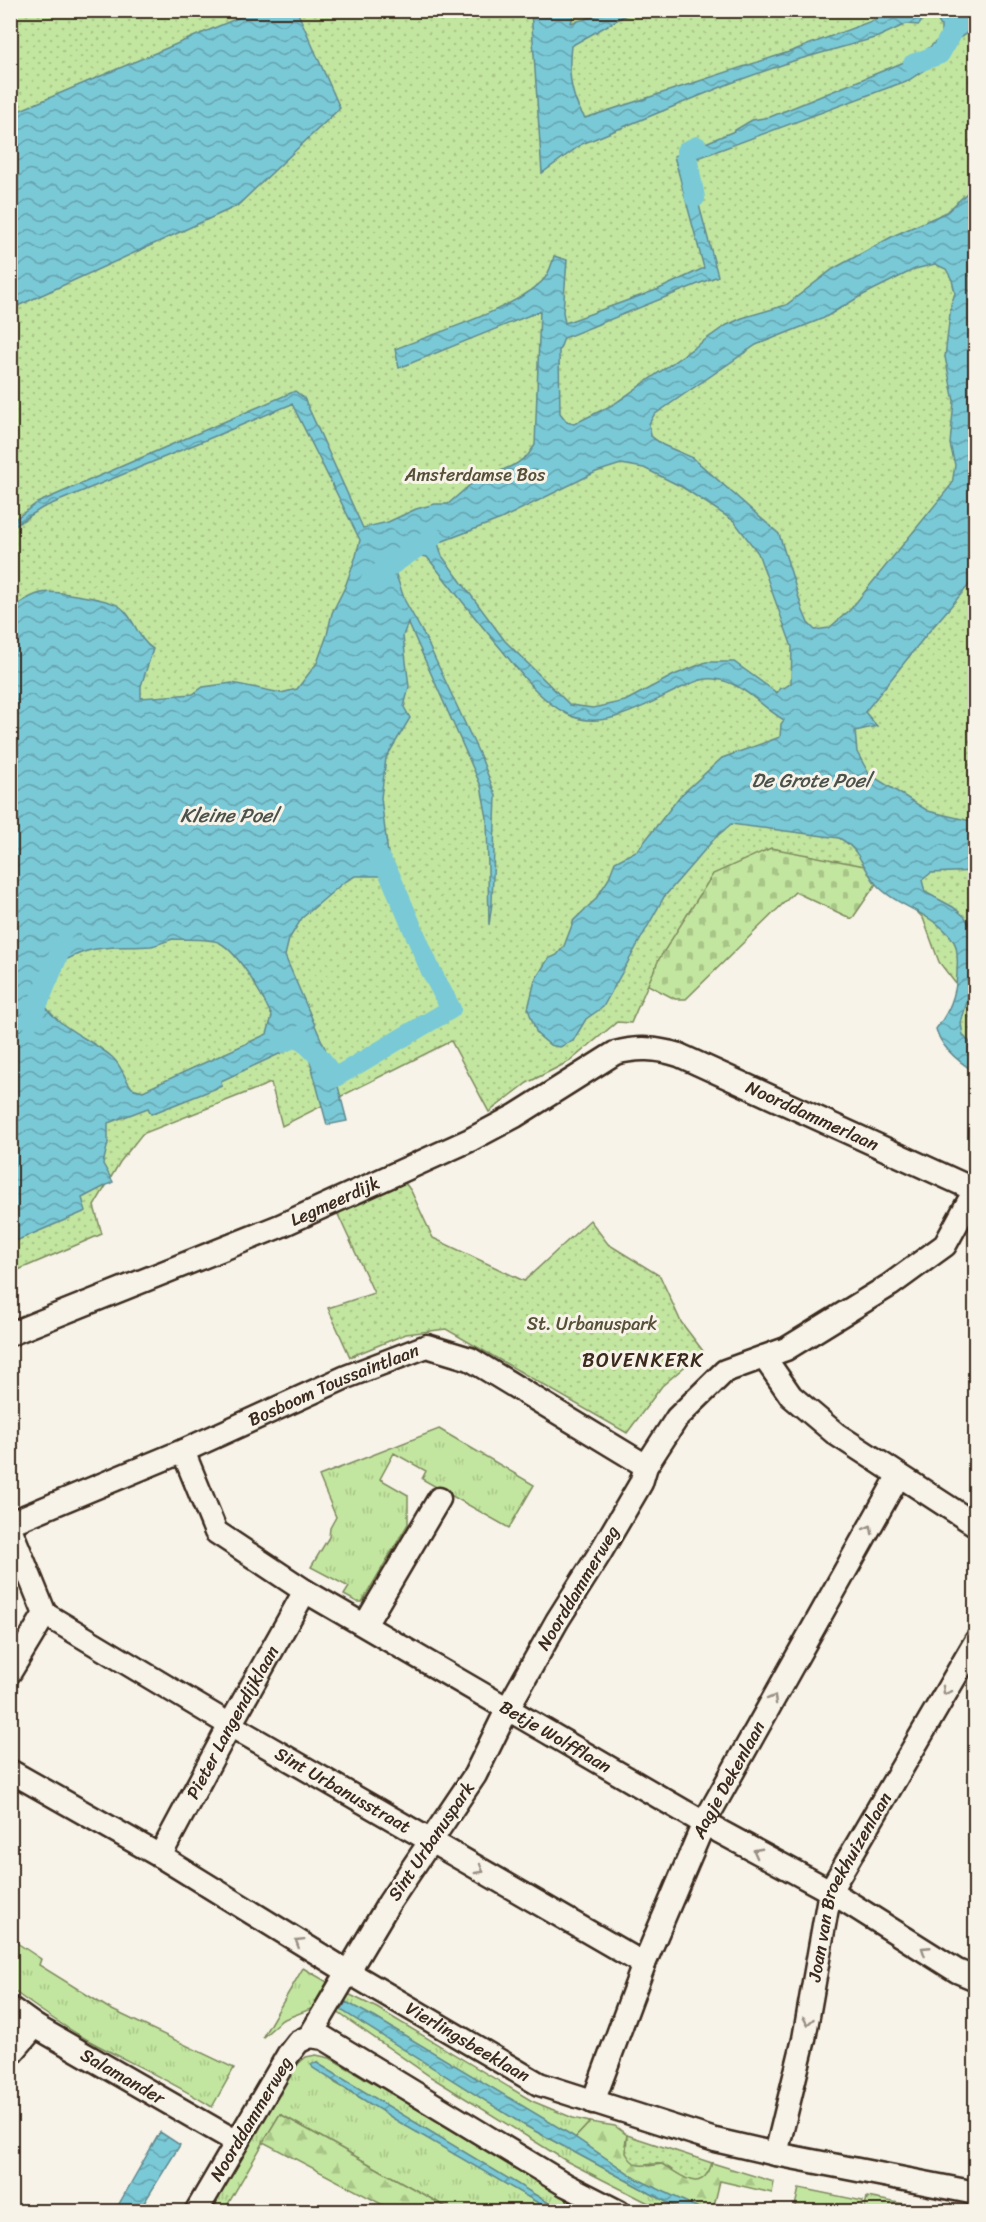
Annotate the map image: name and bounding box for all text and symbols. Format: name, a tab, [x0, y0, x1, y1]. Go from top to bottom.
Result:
park label: Amsterdamse Bos	[404, 459, 546, 491]
water label: De Grote Poel	[751, 763, 875, 798]
water label: Kleine Poel	[180, 798, 282, 833]
street label: Noorddammerlaan	[740, 1071, 884, 1160]
street label: Legmeerdijk	[285, 1167, 385, 1235]
park label: St. Urbanuspark	[527, 1308, 658, 1340]
street label: Bosboom Toussaintlaan	[243, 1334, 424, 1435]
district label: BOVENKERK	[582, 1343, 704, 1378]
street label: Noorddammerweg	[528, 1519, 628, 1657]
one-way arrow	[862, 1525, 873, 1535]
street label: Pieter Langendijklaan	[177, 1639, 288, 1805]
one-way arrow	[942, 1685, 953, 1695]
street label: Betje Wolfflaan	[493, 1691, 618, 1782]
one-way arrow	[766, 1695, 778, 1705]
street label: Aagje Dekenlaan	[683, 1715, 774, 1845]
street label: Sint Urbanusstraat	[269, 1738, 417, 1842]
street label: Sint Urbanuspark	[379, 1774, 483, 1908]
street label: Joan van Broekhuizenlaan	[798, 1786, 901, 1985]
one-way arrow	[752, 1847, 763, 1859]
one-way arrow	[474, 1863, 484, 1874]
one-way arrow	[295, 1937, 305, 1949]
one-way arrow	[921, 1946, 932, 1957]
street label: Vierlingsbeeklaan	[399, 1993, 536, 2092]
one-way arrow	[802, 2016, 814, 2026]
street label: Salamander	[74, 2039, 173, 2114]
street label: Noorddammerweg	[201, 2050, 301, 2188]

